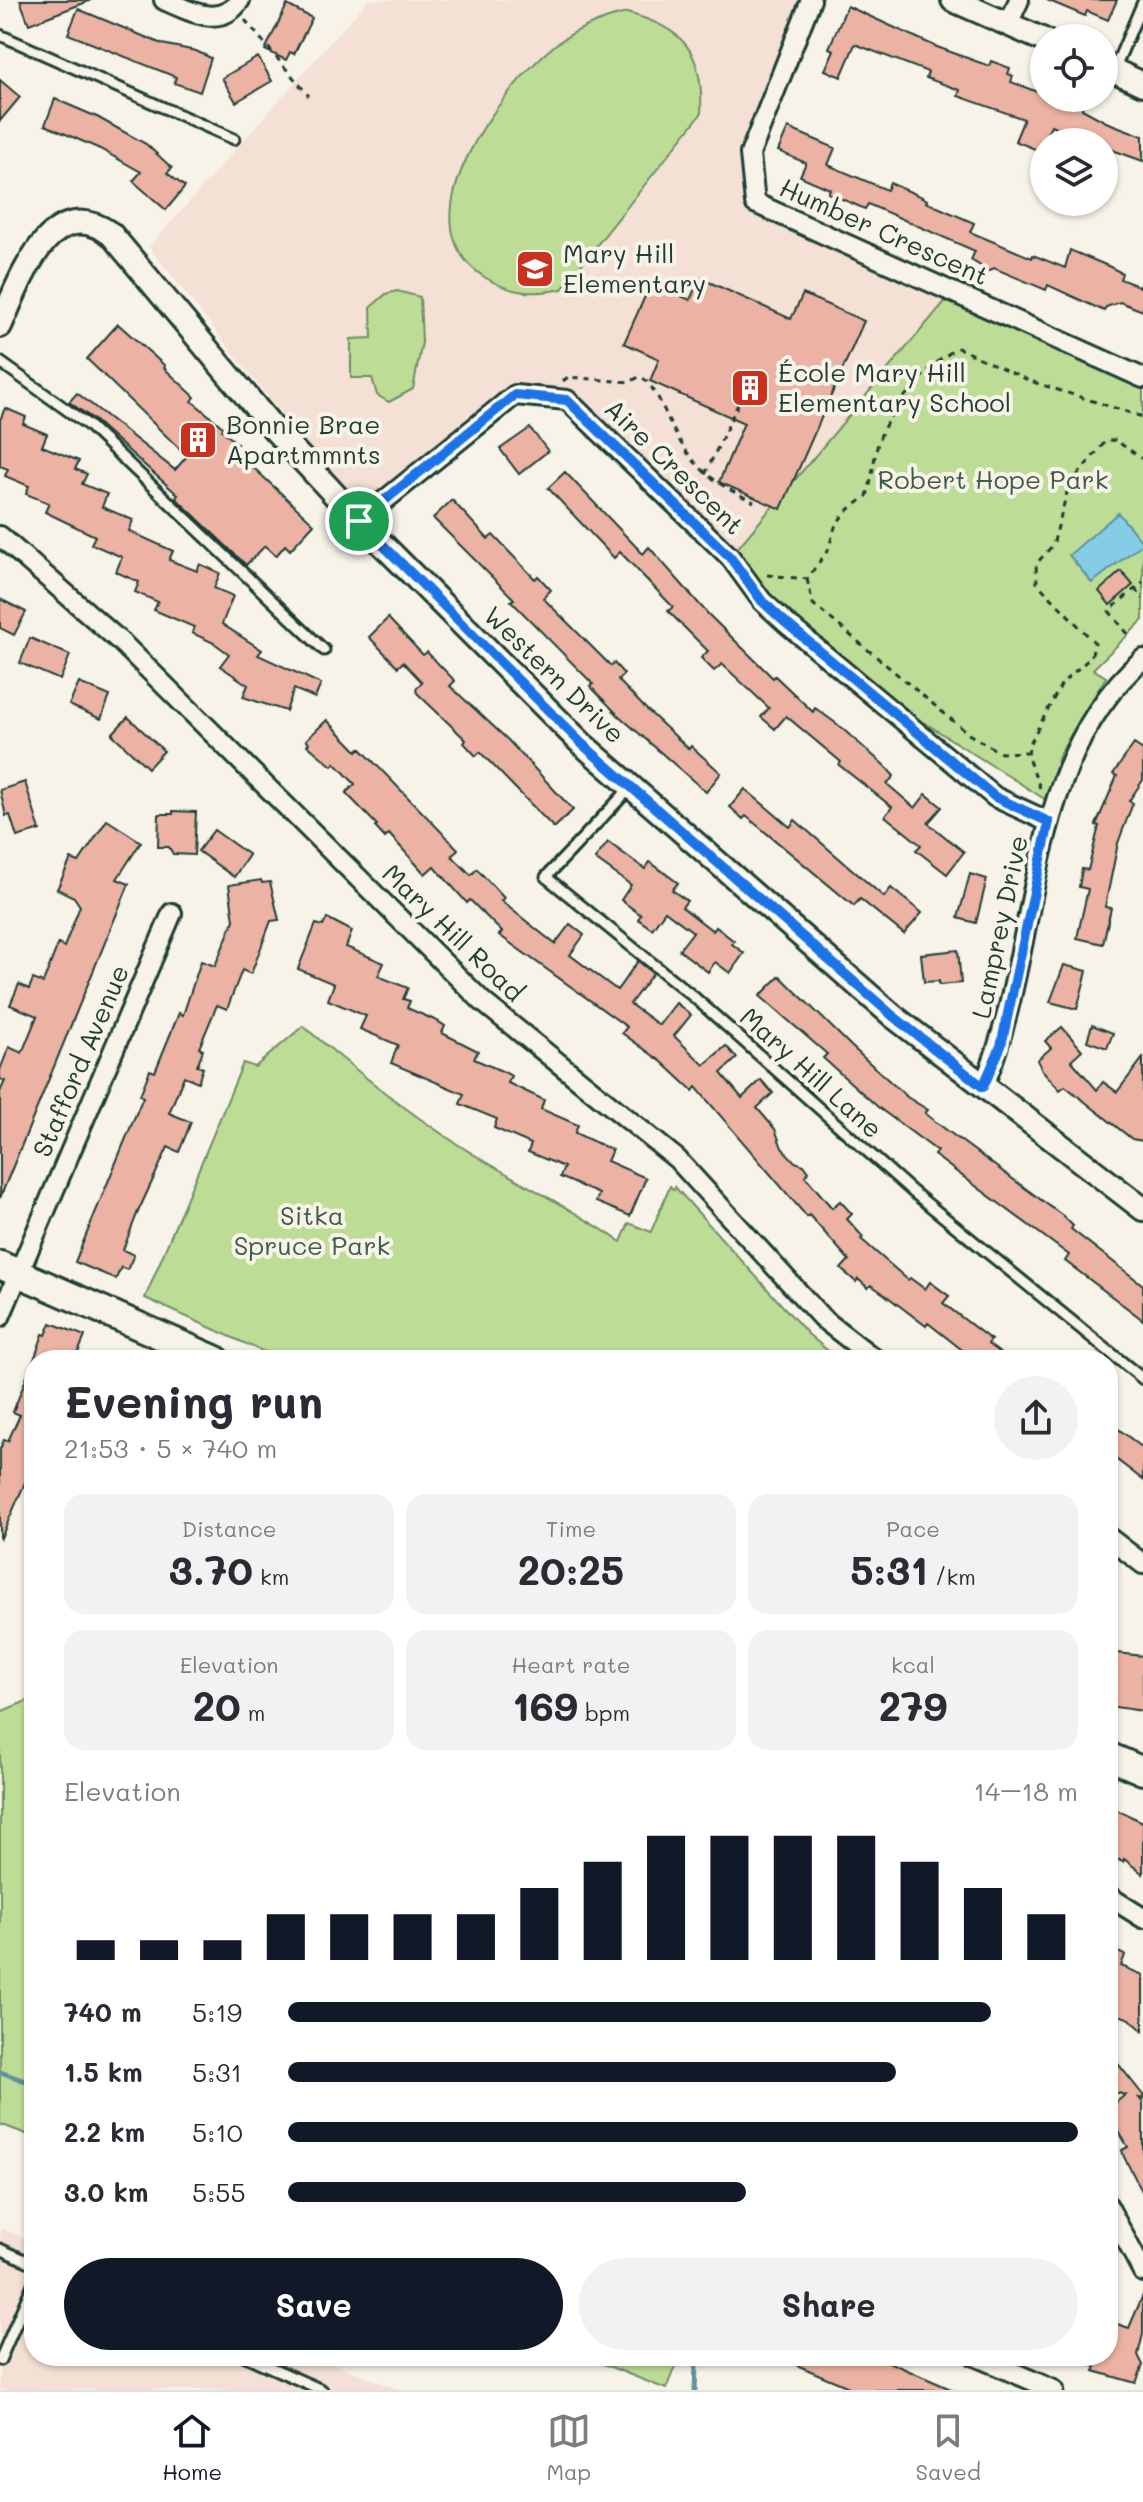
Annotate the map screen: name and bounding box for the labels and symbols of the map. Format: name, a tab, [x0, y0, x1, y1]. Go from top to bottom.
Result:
street label: Humber Crescent	[775, 170, 994, 292]
place label: Mary Hill Elementary	[563, 236, 706, 300]
school or university icon: Mary Hill Elementary	[514, 248, 556, 290]
place label: École Mary Hill Elementary School	[778, 355, 1011, 419]
building icon: École Mary Hill Elementary School	[729, 367, 771, 409]
street label: Aire Crescent	[598, 391, 752, 541]
place label: Bonnie Brae Apartmmnts	[226, 407, 381, 471]
building icon: Bonnie Brae Apartmmnts	[177, 419, 219, 461]
park label: Robert Hope Park	[878, 462, 1108, 496]
pin	[325, 487, 393, 555]
street label: Western Drive	[477, 598, 633, 750]
street label: Lamprey Drive	[963, 832, 1035, 1021]
street label: Mary Hill Road	[376, 856, 532, 1009]
street label: Stafford Avenue	[24, 959, 136, 1162]
street label: Mary Hill Lane	[733, 999, 890, 1145]
park label: Sitka Spruce Park	[234, 1198, 390, 1262]

